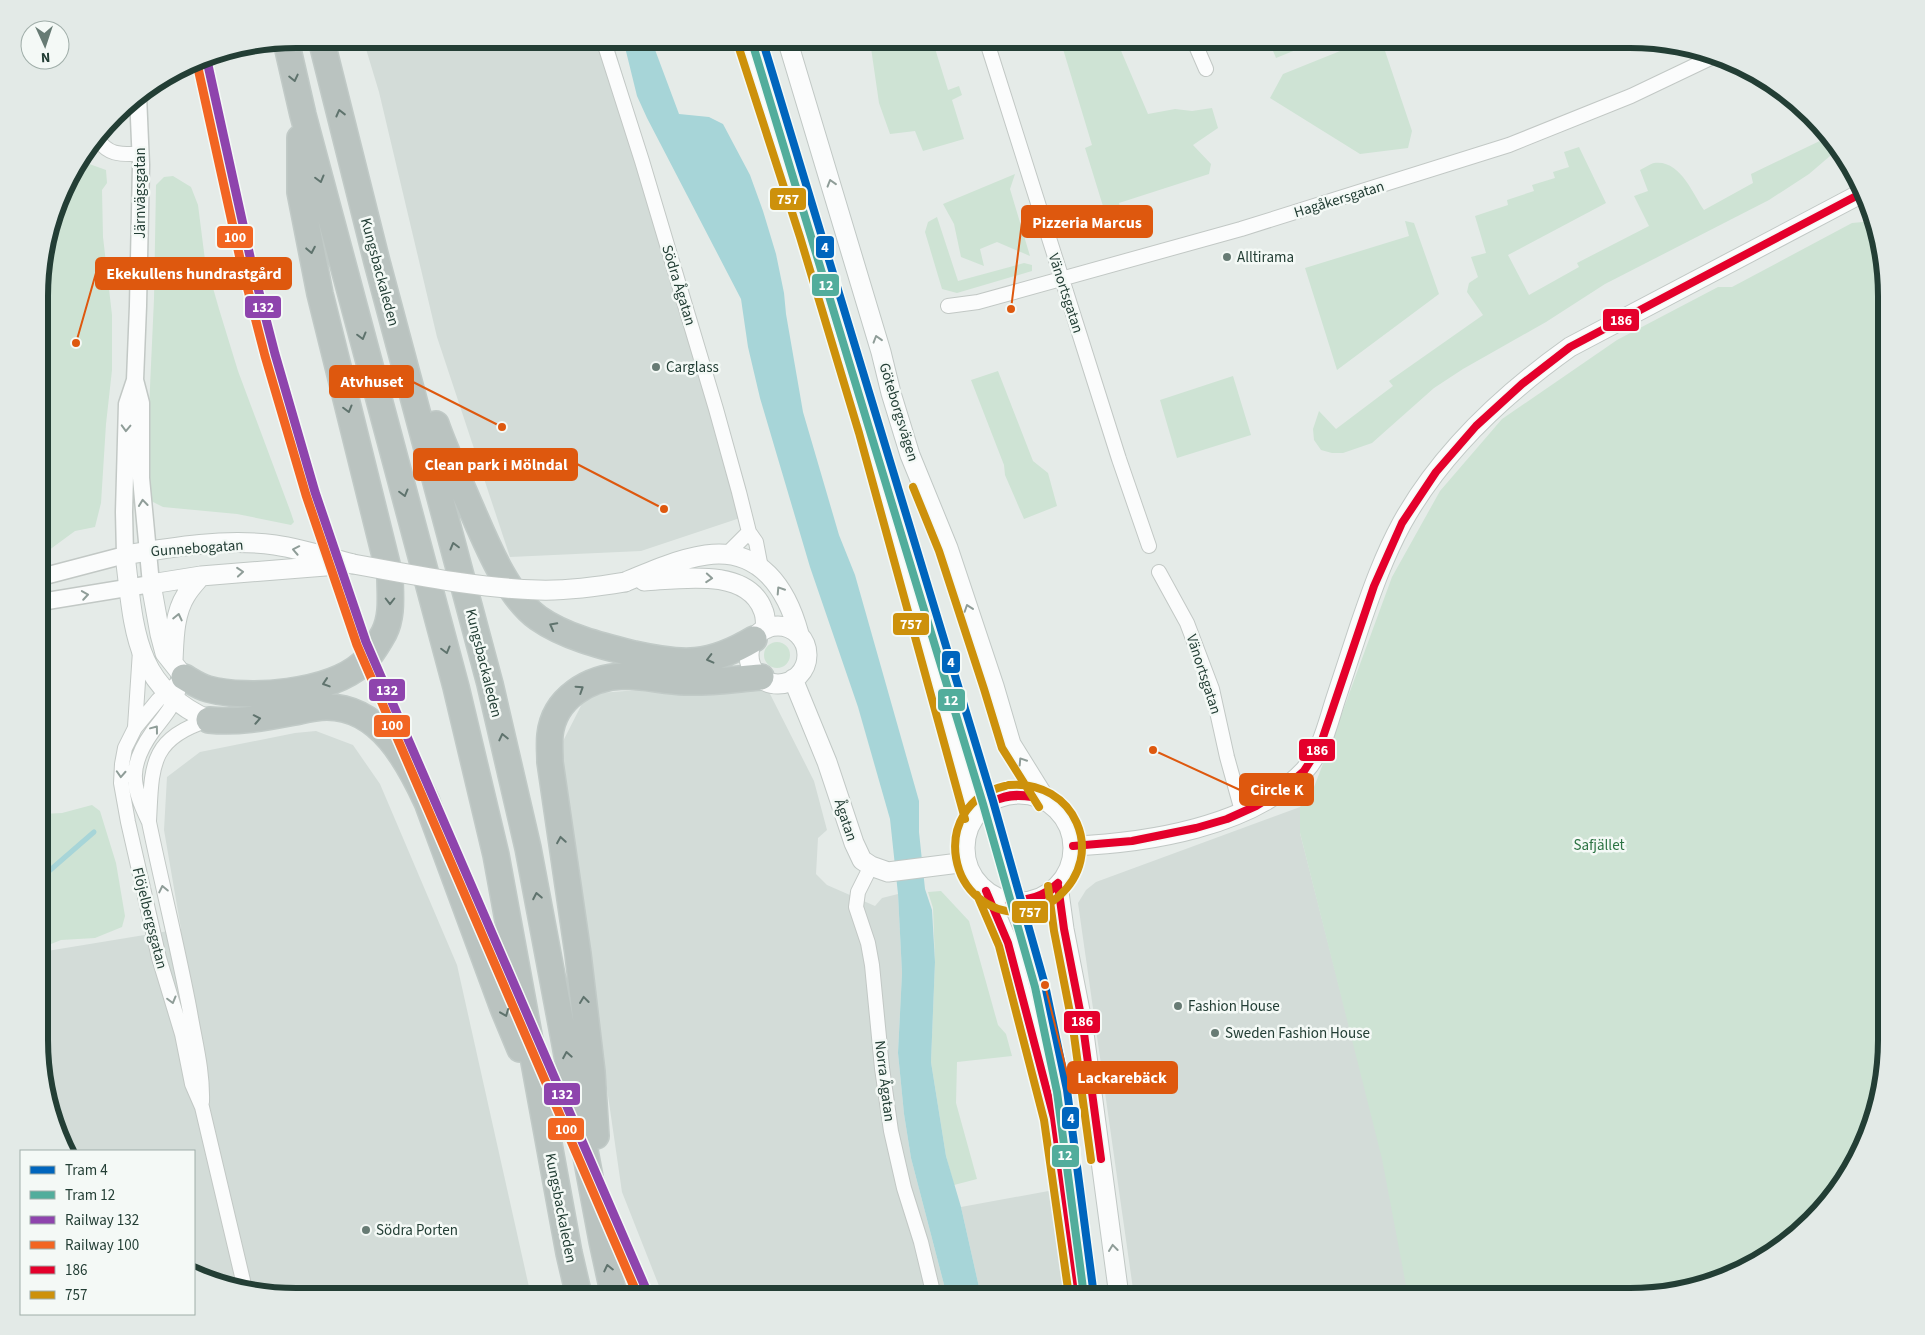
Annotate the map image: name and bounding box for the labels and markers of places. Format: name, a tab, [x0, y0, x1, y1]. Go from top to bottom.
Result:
callout: Pizzeria Marcus	[1022, 206, 1152, 237]
place label: Alltirama	[1237, 247, 1294, 268]
marker: Alltirama	[1221, 251, 1233, 263]
callout: Ekekullens hundrastgård	[96, 258, 291, 289]
place label: Carglass	[666, 357, 719, 378]
marker: Carglass	[650, 361, 662, 373]
callout: Atvhuset	[330, 366, 413, 397]
callout: Clean park i Mölndal	[414, 449, 577, 480]
callout: Circle K	[1240, 774, 1313, 805]
place label: Fashion House	[1188, 996, 1280, 1017]
marker: Fashion House	[1172, 1000, 1184, 1012]
place label: Sweden Fashion House	[1225, 1023, 1370, 1044]
marker: Sweden Fashion House	[1209, 1027, 1221, 1039]
callout: Lackarebäck	[1068, 1062, 1177, 1093]
place label: Södra Porten	[376, 1220, 458, 1241]
marker: Södra Porten	[360, 1224, 372, 1236]

